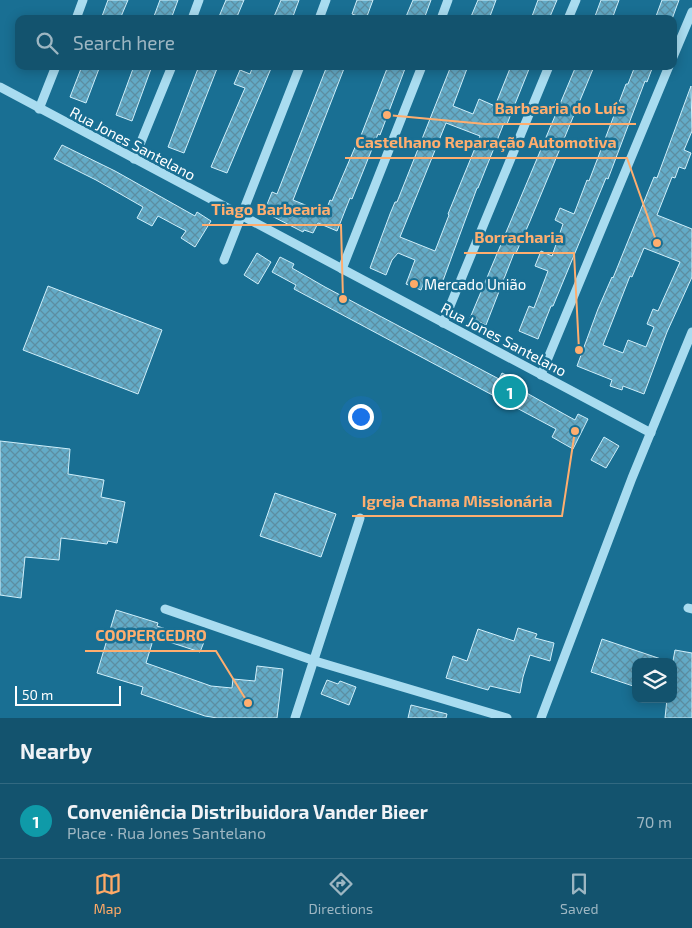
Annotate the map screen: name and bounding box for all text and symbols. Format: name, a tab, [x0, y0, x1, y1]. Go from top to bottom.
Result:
search box	[15, 15, 677, 70]
icon: search	[33, 29, 61, 57]
text: Search here	[73, 31, 175, 54]
callout: Barbearia do Luís	[485, 93, 636, 124]
text: Barbearia do Luís	[494, 98, 626, 117]
street label: Rua Jones Santelano	[67, 102, 199, 184]
callout: Castelhano Reparação Automotiva	[345, 127, 627, 158]
text: Castelhano Reparação Automotiva	[355, 132, 617, 153]
callout: Tiago Barbearia	[202, 194, 341, 225]
text: Tiago Barbearia	[211, 199, 331, 218]
callout: Borracharia	[464, 222, 574, 253]
text: Borracharia	[474, 227, 564, 246]
place label: Mercado União	[424, 275, 526, 293]
marker: Mercado União	[408, 278, 420, 290]
street label: Rua Jones Santelano	[438, 298, 570, 380]
pin: 1	[494, 373, 526, 411]
your location	[348, 404, 374, 430]
callout: Igreja Chama Missionária	[352, 485, 562, 516]
text: Igreja Chama Missionária	[362, 491, 552, 510]
callout: COOPERCEDRO	[85, 620, 216, 651]
text: COOPERCEDRO	[95, 625, 207, 644]
map controls	[632, 658, 677, 703]
button: layers	[632, 658, 677, 703]
scale bar	[15, 683, 121, 706]
text: 50 m	[22, 686, 53, 703]
text: Nearby	[20, 738, 92, 763]
text: Conveniência Distribuidora Vander Bieer	[67, 800, 428, 823]
text: 1	[33, 812, 39, 831]
text: 70 m	[637, 812, 672, 831]
text: Place · Rua Jones Santelano	[67, 823, 266, 842]
tab: Map	[93, 870, 122, 917]
tab: Directions	[309, 870, 373, 917]
tab: Saved	[560, 870, 599, 917]

